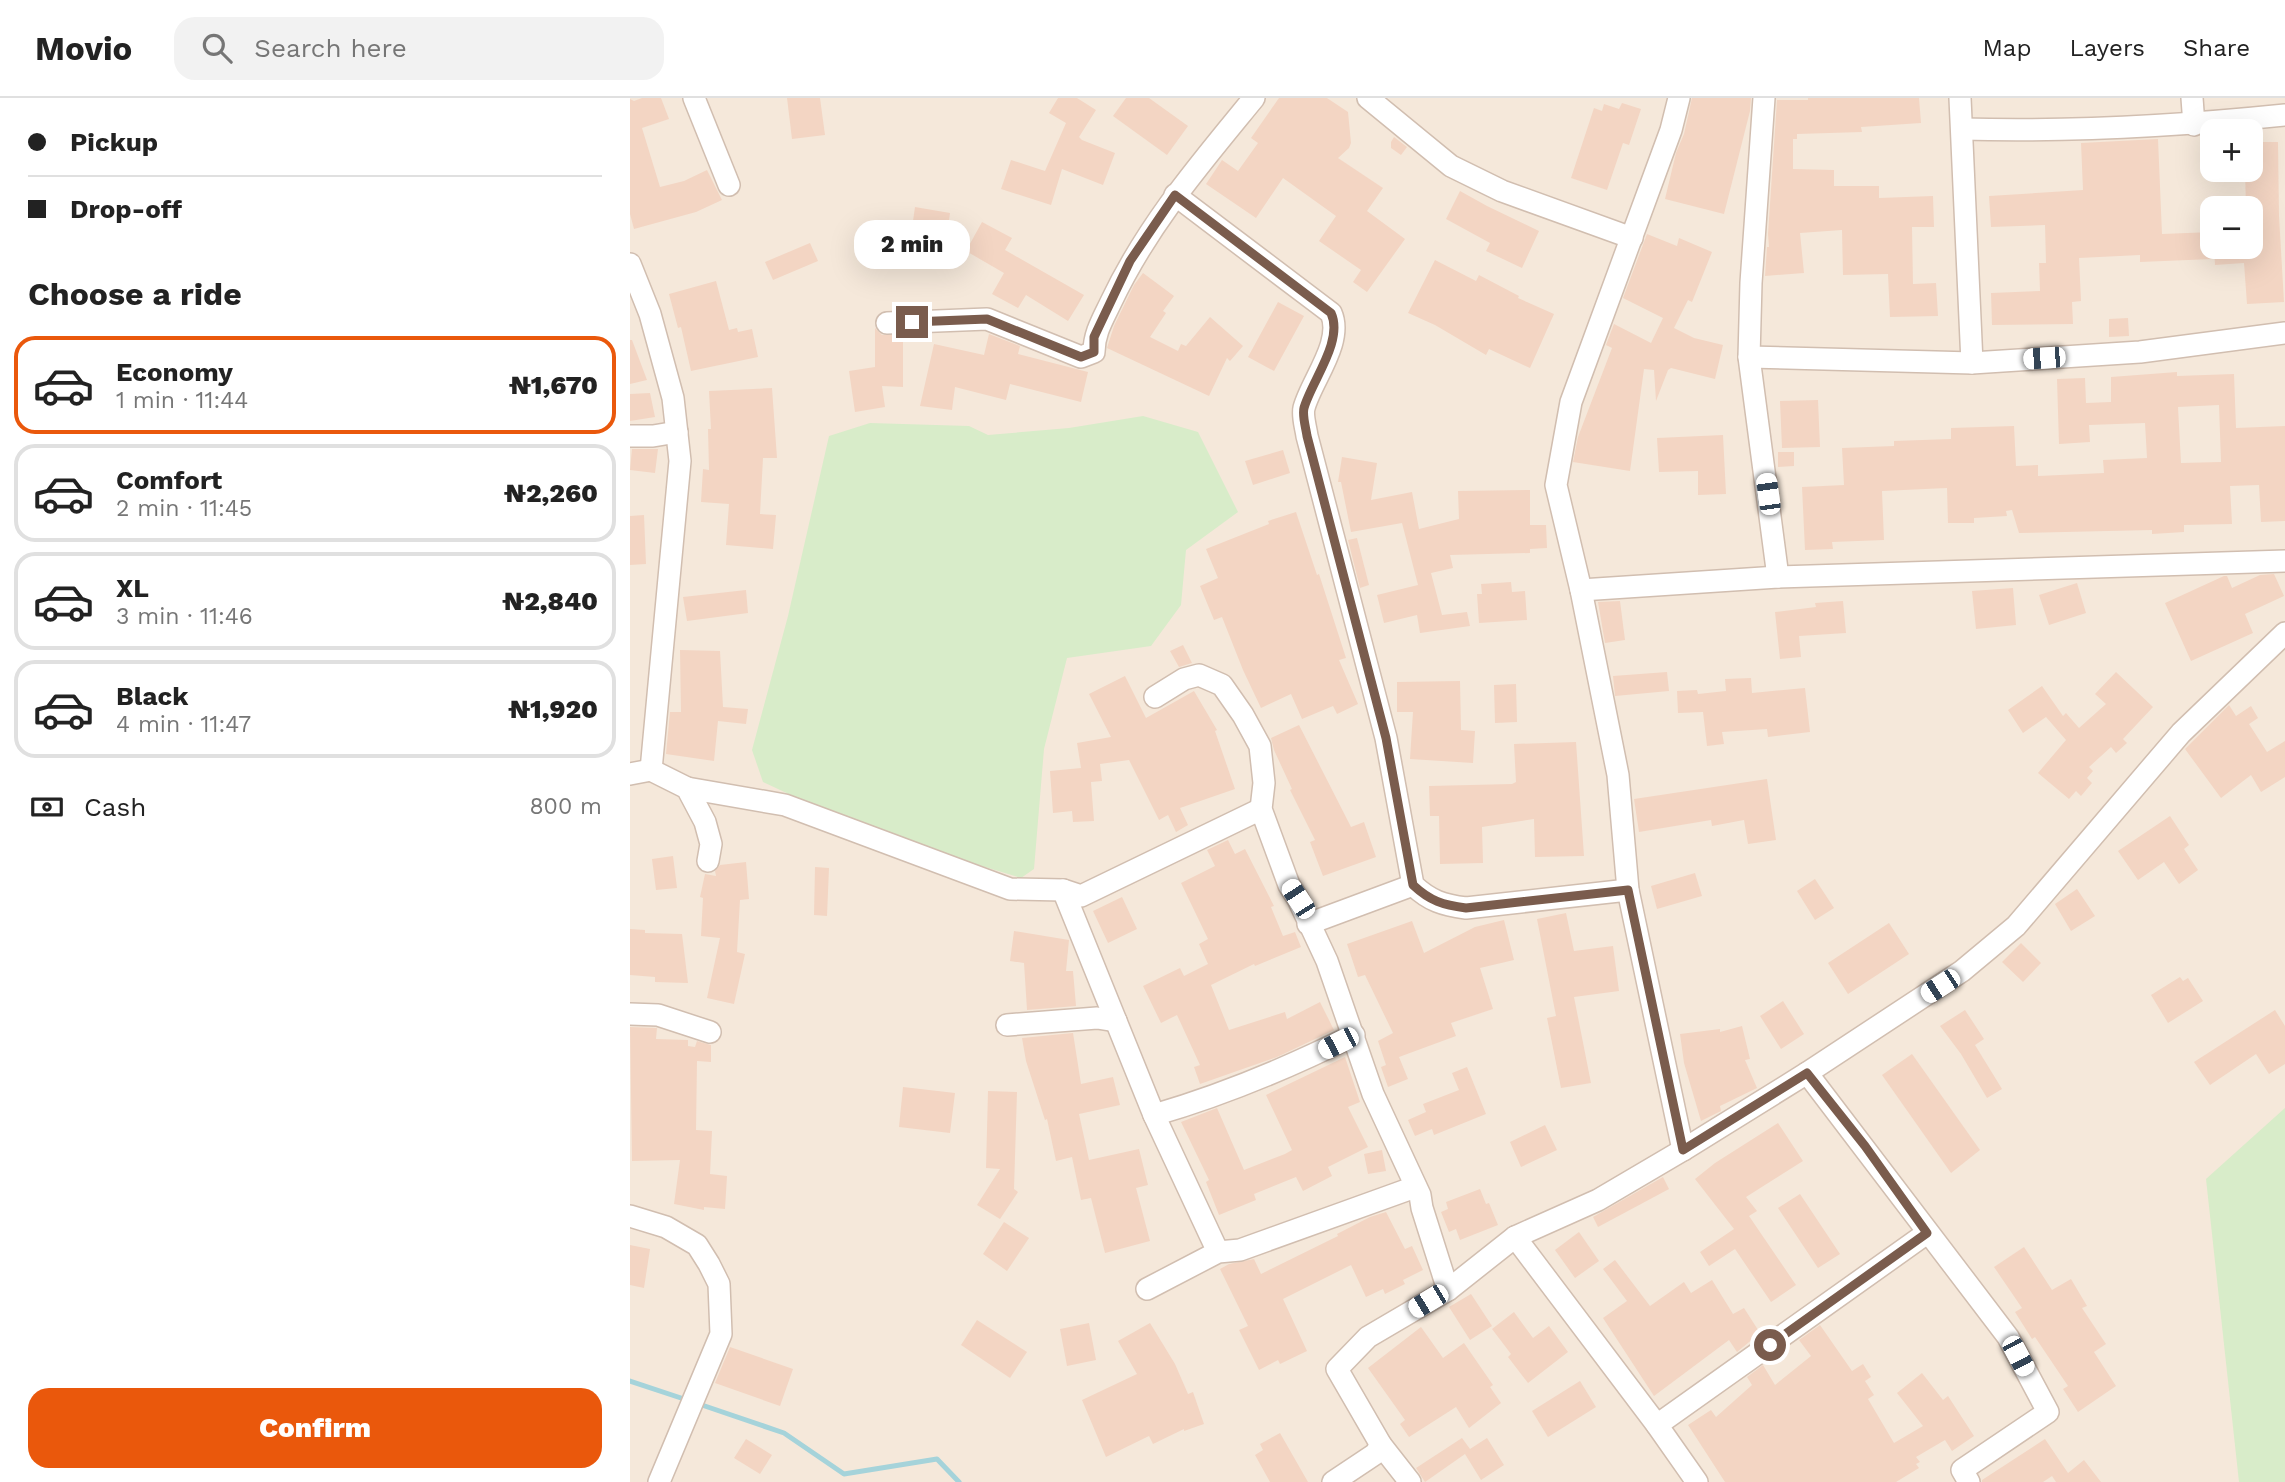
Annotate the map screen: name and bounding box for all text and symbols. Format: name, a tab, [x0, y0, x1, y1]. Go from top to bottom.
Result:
search box	[174, 17, 664, 80]
text: Movio	[35, 29, 132, 68]
icon: search	[198, 29, 236, 67]
text: Search here	[254, 33, 407, 63]
text: Map	[1983, 34, 2031, 62]
text: Layers	[2069, 34, 2145, 62]
text: Share	[2183, 34, 2250, 62]
map controls	[2200, 119, 2263, 259]
button: +	[2200, 119, 2263, 182]
text: Pickup	[70, 127, 158, 157]
text: Drop-off	[70, 194, 182, 224]
button: −	[2200, 196, 2263, 259]
callout: 2 min	[854, 220, 970, 270]
text: 2 min	[881, 231, 943, 258]
text: Choose a ride	[28, 275, 242, 313]
route end	[896, 306, 928, 338]
car	[2023, 346, 2066, 370]
icon: car	[32, 354, 95, 417]
text: Economy	[116, 357, 233, 387]
text: ₦1,670	[509, 370, 598, 400]
text: 1 min · 11:44	[116, 387, 248, 414]
icon: car	[32, 462, 95, 525]
text: Comfort	[116, 465, 222, 495]
car	[1755, 472, 1782, 516]
text: ₦2,260	[504, 478, 598, 508]
text: 2 min · 11:45	[116, 495, 252, 522]
icon: car	[32, 570, 95, 633]
text: XL	[116, 573, 149, 603]
text: ₦2,840	[502, 586, 598, 616]
text: 3 min · 11:46	[116, 603, 253, 630]
icon: car	[32, 678, 95, 741]
text: Black	[116, 681, 188, 711]
text: ₦1,920	[508, 694, 598, 724]
text: 4 min · 11:47	[116, 711, 251, 738]
icon: cash	[28, 788, 66, 826]
text: Cash	[84, 792, 146, 822]
text: 800 m	[529, 793, 602, 820]
car	[1278, 876, 1319, 922]
car	[1917, 966, 1964, 1006]
car	[1315, 1024, 1362, 1062]
car	[1405, 1281, 1452, 1321]
route start	[1754, 1329, 1786, 1361]
car	[1999, 1333, 2038, 1379]
button: Confirm	[28, 1388, 602, 1468]

